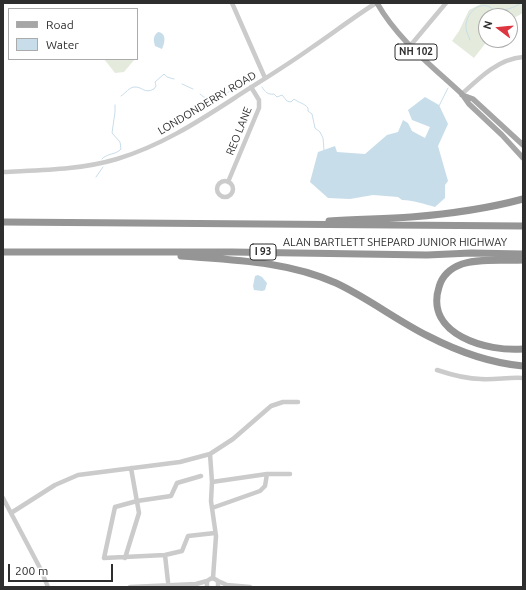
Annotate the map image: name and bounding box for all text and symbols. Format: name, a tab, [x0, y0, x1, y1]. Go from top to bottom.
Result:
legend	[8, 8, 138, 60]
north arrow	[478, 8, 518, 48]
text: Road	[46, 18, 74, 31]
text: N	[481, 19, 494, 31]
text: Water	[46, 38, 79, 51]
road number: NH 102	[395, 44, 437, 60]
street label: LONDONDERRY ROAD	[155, 68, 259, 138]
street label: REO LANE	[223, 105, 255, 157]
street label: ALAN BARTLETT SHEPARD JUNIOR HIGHWAY	[283, 235, 507, 249]
road number: I 93	[250, 244, 276, 260]
scale bar	[10, 556, 115, 582]
text: 200 m	[15, 564, 48, 577]

